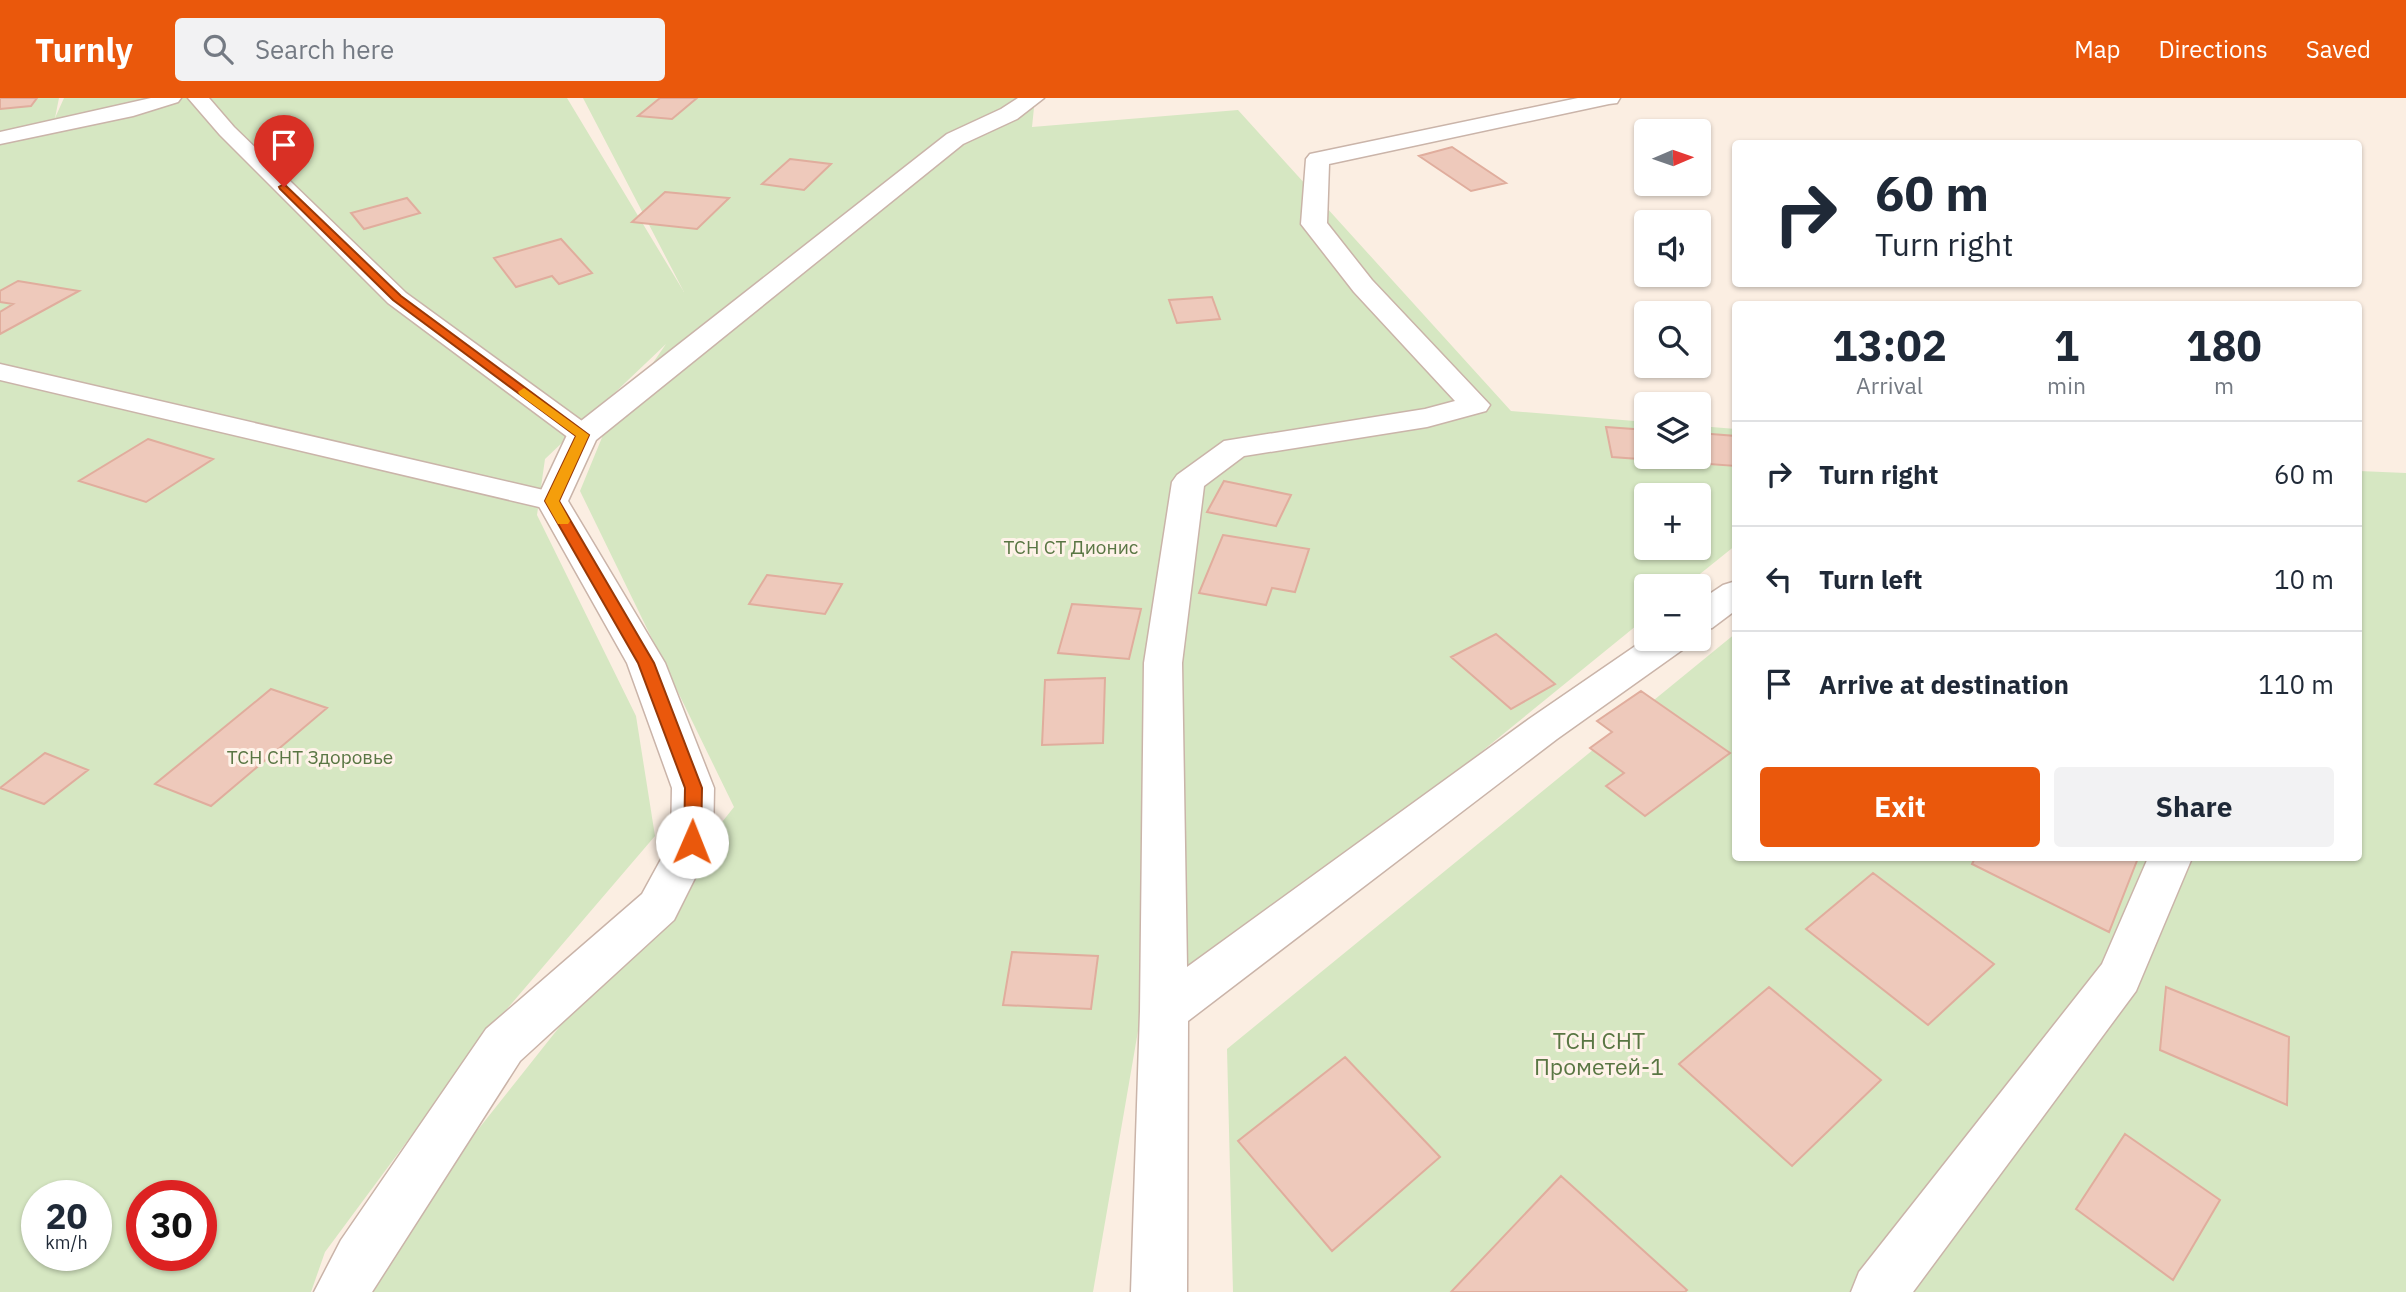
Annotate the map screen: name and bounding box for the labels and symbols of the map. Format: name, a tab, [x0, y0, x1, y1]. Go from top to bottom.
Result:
pin	[254, 115, 314, 187]
north arrow	[1634, 119, 1712, 196]
park label: ТСН СТ Дионис	[1004, 535, 1139, 559]
park label: ТСН СНТ Здоровье	[227, 745, 393, 769]
position arrow	[655, 805, 729, 879]
park label: ТСН СНТ Прометей-1	[1534, 1025, 1664, 1081]
speed limit sign: 30	[126, 1180, 217, 1271]

